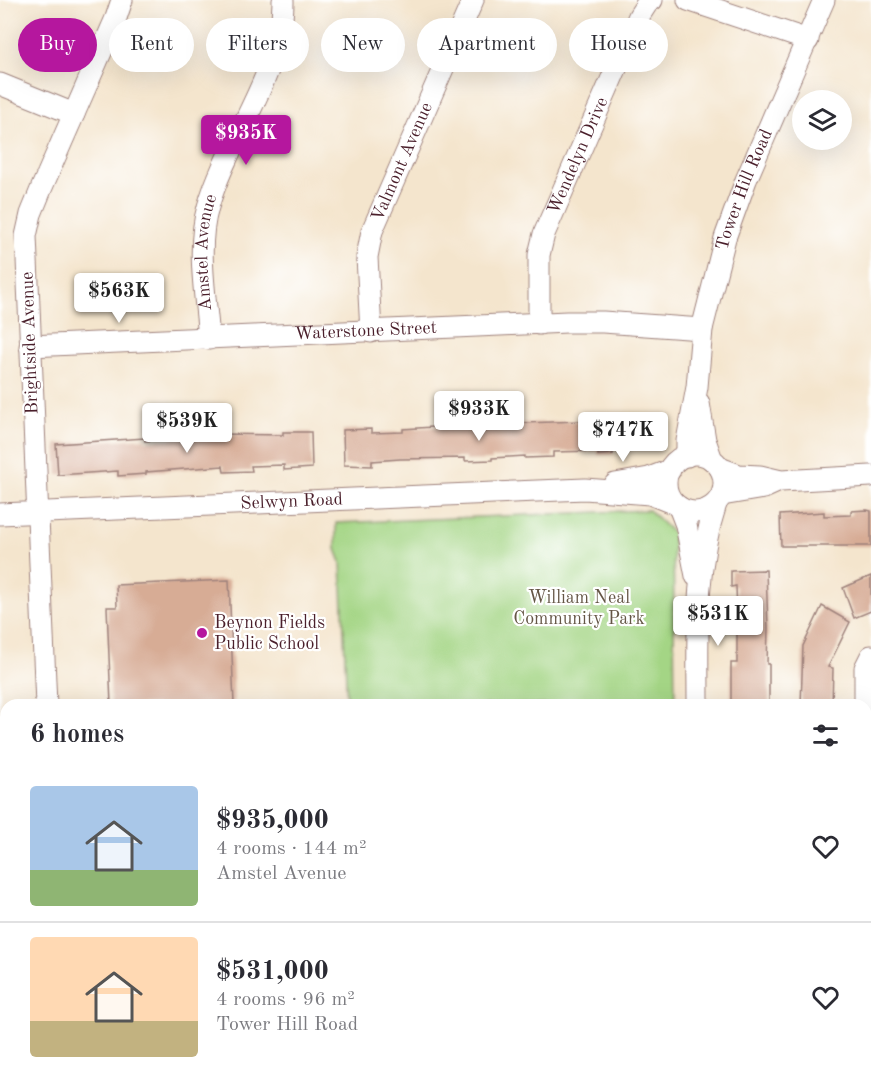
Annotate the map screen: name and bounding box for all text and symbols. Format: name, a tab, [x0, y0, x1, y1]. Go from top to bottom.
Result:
chip: Buy	[18, 18, 97, 72]
chip: Rent	[109, 18, 194, 72]
chip: Filters	[206, 18, 309, 72]
chip: New	[321, 18, 405, 72]
chip: Apartment	[417, 18, 557, 72]
chip: House	[569, 18, 668, 72]
map controls	[792, 90, 852, 150]
button: layers	[792, 90, 852, 150]
street label: Wendelyn Drive	[545, 94, 611, 217]
street label: Valmont Avenue	[368, 100, 436, 224]
pin: $935K	[204, 115, 288, 166]
text: $935K	[215, 124, 277, 144]
street label: Tower Hill Road	[713, 127, 776, 252]
street label: Amstel Avenue	[193, 192, 220, 312]
street label: Brightside Avenue	[19, 271, 41, 415]
pin: $563K	[77, 273, 161, 324]
text: $563K	[88, 282, 150, 302]
street label: Waterstone Street	[294, 319, 437, 343]
pin: $933K	[437, 391, 521, 442]
text: $933K	[448, 400, 510, 420]
pin: $539K	[145, 403, 229, 454]
text: $539K	[156, 412, 218, 432]
pin: $747K	[581, 412, 665, 463]
text: $747K	[592, 421, 654, 441]
street label: Selwyn Road	[240, 490, 343, 513]
park label: William Neal Community Park	[513, 589, 645, 628]
pin: $531K	[676, 596, 760, 647]
text: $531K	[687, 605, 749, 625]
place label: Beynon Fields Public School	[214, 614, 325, 653]
marker: Beynon Fields Public School	[195, 626, 209, 640]
icon: filters	[809, 719, 842, 752]
text: 6 homes	[30, 722, 124, 748]
text: $935,000	[216, 808, 329, 834]
icon: home	[78, 810, 150, 882]
icon: heart	[809, 830, 842, 863]
text: 4 rooms · 144 m²	[216, 839, 366, 859]
text: Amstel Avenue	[216, 864, 347, 884]
text: $531,000	[216, 959, 329, 985]
icon: home	[78, 961, 150, 1033]
icon: heart	[809, 981, 842, 1014]
text: 4 rooms · 96 m²	[216, 990, 355, 1010]
text: Tower Hill Road	[216, 1015, 358, 1035]

